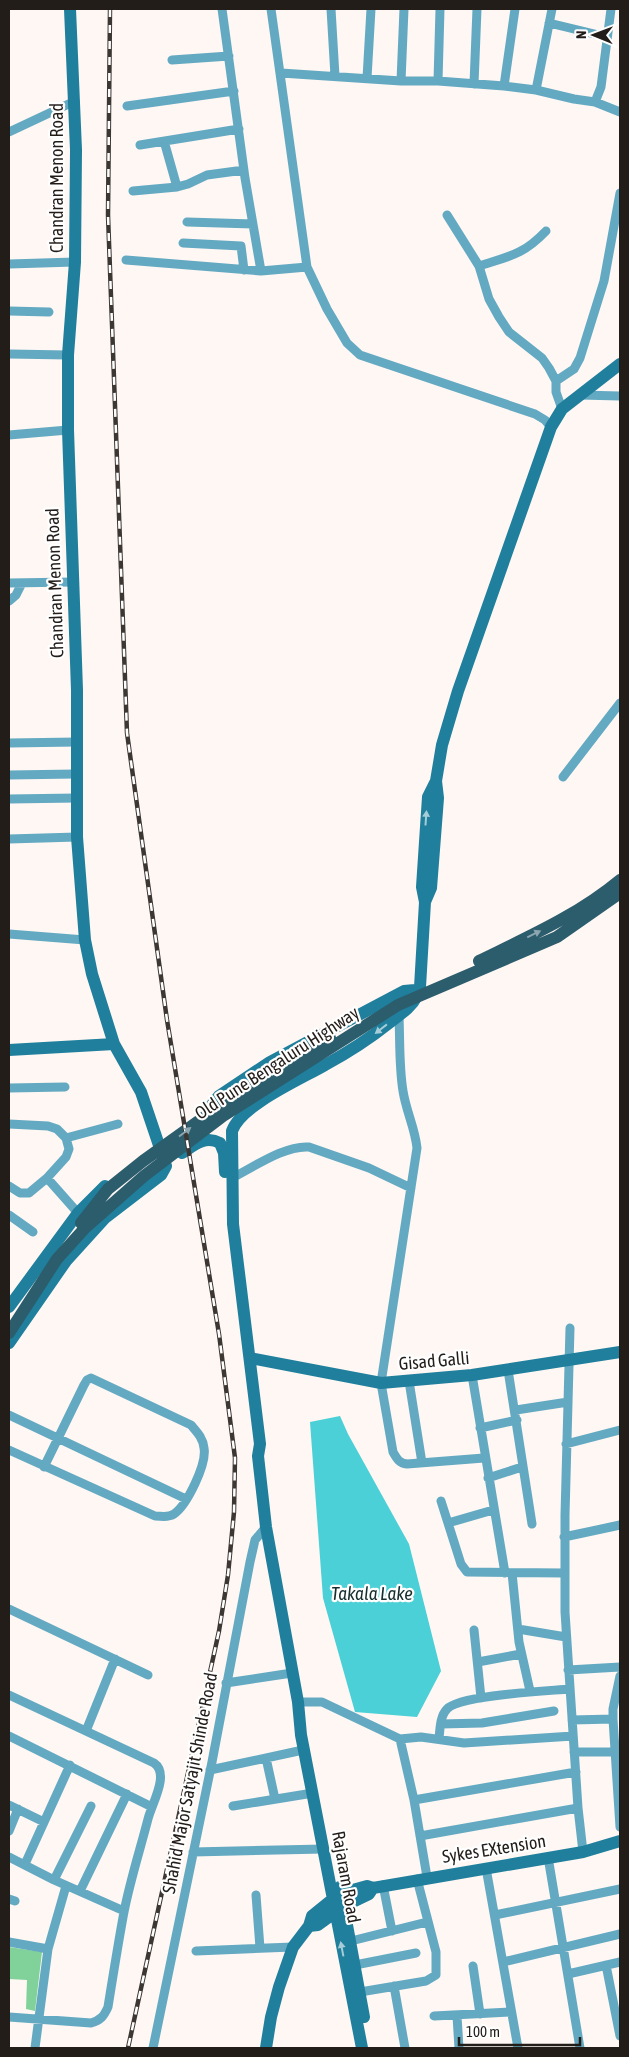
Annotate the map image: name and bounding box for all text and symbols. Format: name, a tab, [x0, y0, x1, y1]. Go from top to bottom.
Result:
north arrow	[569, 10, 619, 60]
text: N	[573, 31, 589, 39]
street label: Chandran Menon Road	[46, 103, 67, 253]
street label: Chandran Menon Road	[41, 508, 68, 658]
one-way arrow	[423, 810, 431, 826]
one-way arrow	[527, 930, 541, 938]
street label: Old Pune Bengaluru Highway	[191, 1002, 363, 1124]
one-way arrow	[375, 1024, 388, 1035]
one-way arrow	[178, 1127, 192, 1137]
street label: Gisad Galli	[398, 1347, 470, 1374]
water label: Takala Lake	[331, 1582, 413, 1604]
street label: Shahid Major Satyajit Shinde Road	[158, 1671, 221, 1895]
street label: Rajaram Road	[328, 1829, 365, 1925]
street label: Sykes EXtension	[441, 1830, 547, 1867]
one-way arrow	[337, 1941, 345, 1957]
scale bar	[459, 2014, 580, 2046]
text: 100 m	[466, 2023, 500, 2040]

